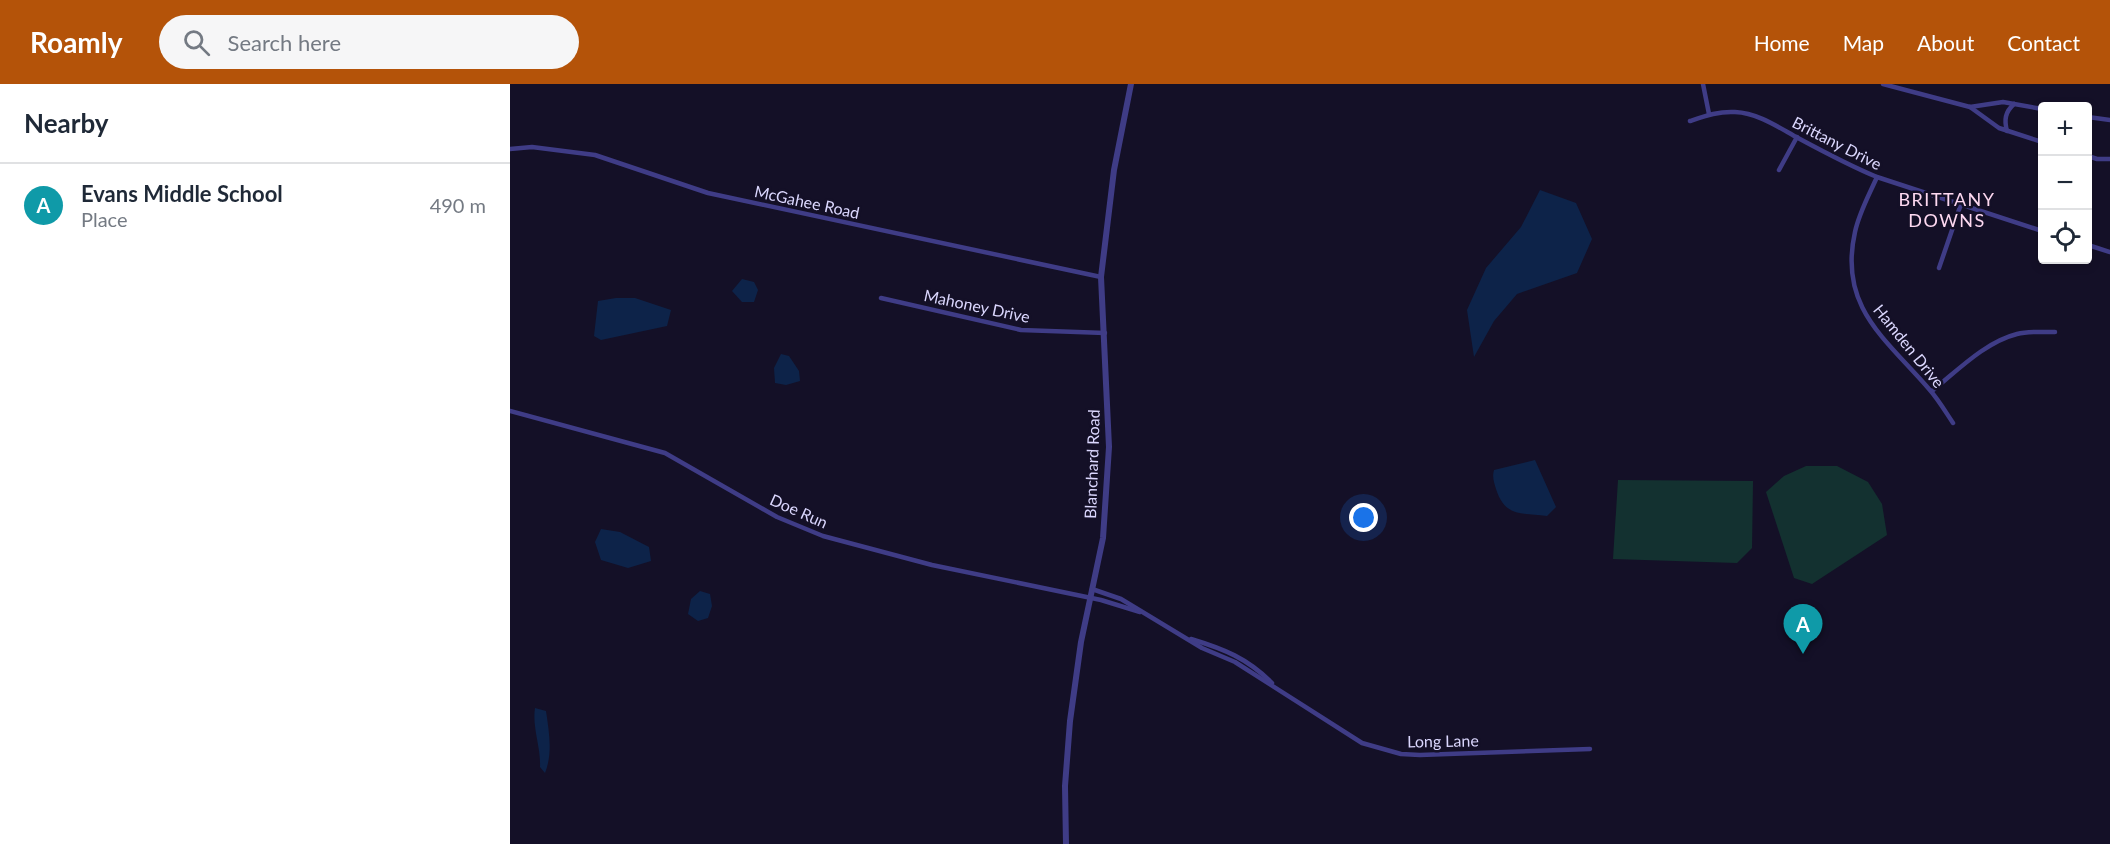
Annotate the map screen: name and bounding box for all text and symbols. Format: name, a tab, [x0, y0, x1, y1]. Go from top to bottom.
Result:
search box	[159, 15, 579, 69]
text: Roamly	[30, 25, 123, 59]
icon: search	[180, 26, 213, 59]
text: Search here	[228, 29, 341, 56]
text: Home	[1754, 30, 1810, 55]
text: Map	[1843, 30, 1884, 55]
text: About	[1917, 30, 1974, 55]
text: Contact	[2007, 30, 2080, 55]
map controls	[2038, 102, 2092, 264]
button: +	[2038, 102, 2092, 156]
text: Nearby	[24, 107, 109, 139]
street label: Brittany Drive	[1789, 112, 1885, 173]
button: −	[2038, 156, 2092, 210]
text: Evans Middle School	[81, 180, 283, 207]
street label: McGahee Road	[753, 181, 861, 222]
district label: BRITTANY DOWNS	[1898, 188, 1996, 231]
text: A	[37, 193, 50, 217]
text: 490 m	[430, 193, 486, 217]
text: Place	[81, 207, 128, 231]
button: locate	[2038, 210, 2092, 264]
street label: Mahoney Drive	[922, 285, 1032, 326]
street label: Hamden Drive	[1870, 300, 1949, 391]
street label: Blanchard Road	[1080, 409, 1103, 519]
street label: Doe Run	[767, 489, 831, 532]
your location	[1349, 503, 1378, 532]
pin: A	[1784, 604, 1822, 654]
street label: Long Lane	[1407, 730, 1479, 751]

